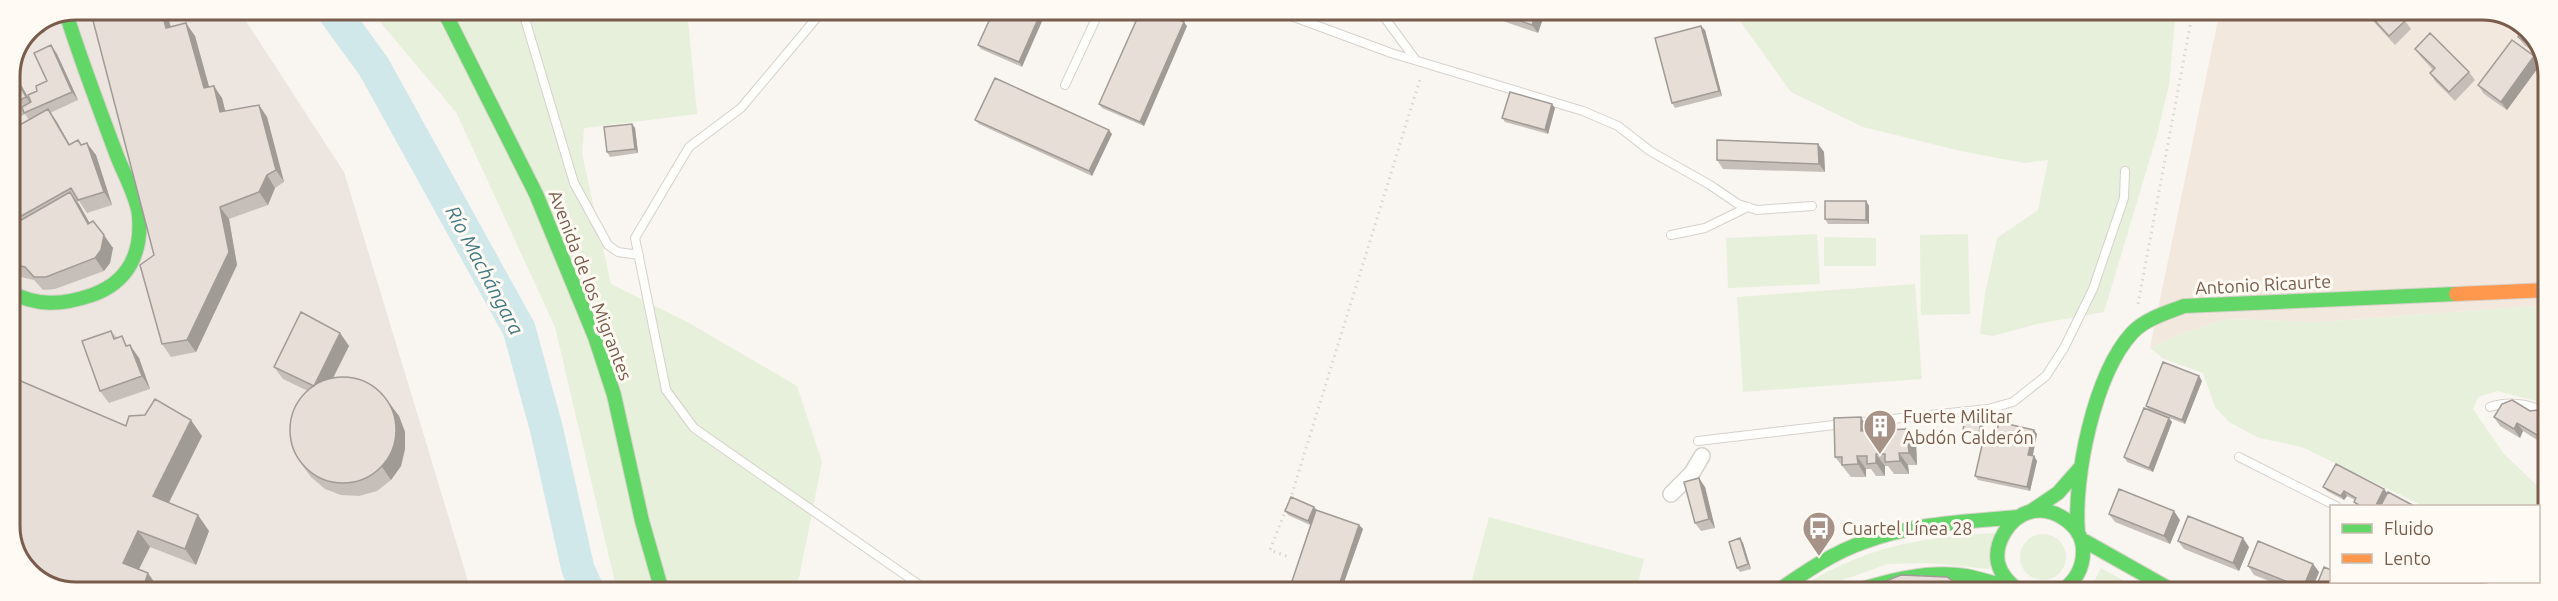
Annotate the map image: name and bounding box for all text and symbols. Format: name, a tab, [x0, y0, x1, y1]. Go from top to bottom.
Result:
street label: Avenida de los Migrantes	[545, 187, 637, 383]
water label: Río Machángara	[441, 202, 529, 339]
street label: Antonio Ricaurte	[2195, 270, 2331, 298]
place label: Fuerte Militar Abdón Calderón	[1903, 406, 2034, 447]
building icon: Fuerte Militar Abdón Calderón	[1862, 408, 1898, 455]
legend	[2330, 505, 2540, 583]
bus stop icon: Cuartel Línea 28	[1801, 510, 1837, 557]
place label: Cuartel Línea 28	[1842, 518, 1972, 538]
text: Fluido	[2384, 518, 2434, 538]
text: Lento	[2384, 548, 2431, 568]

